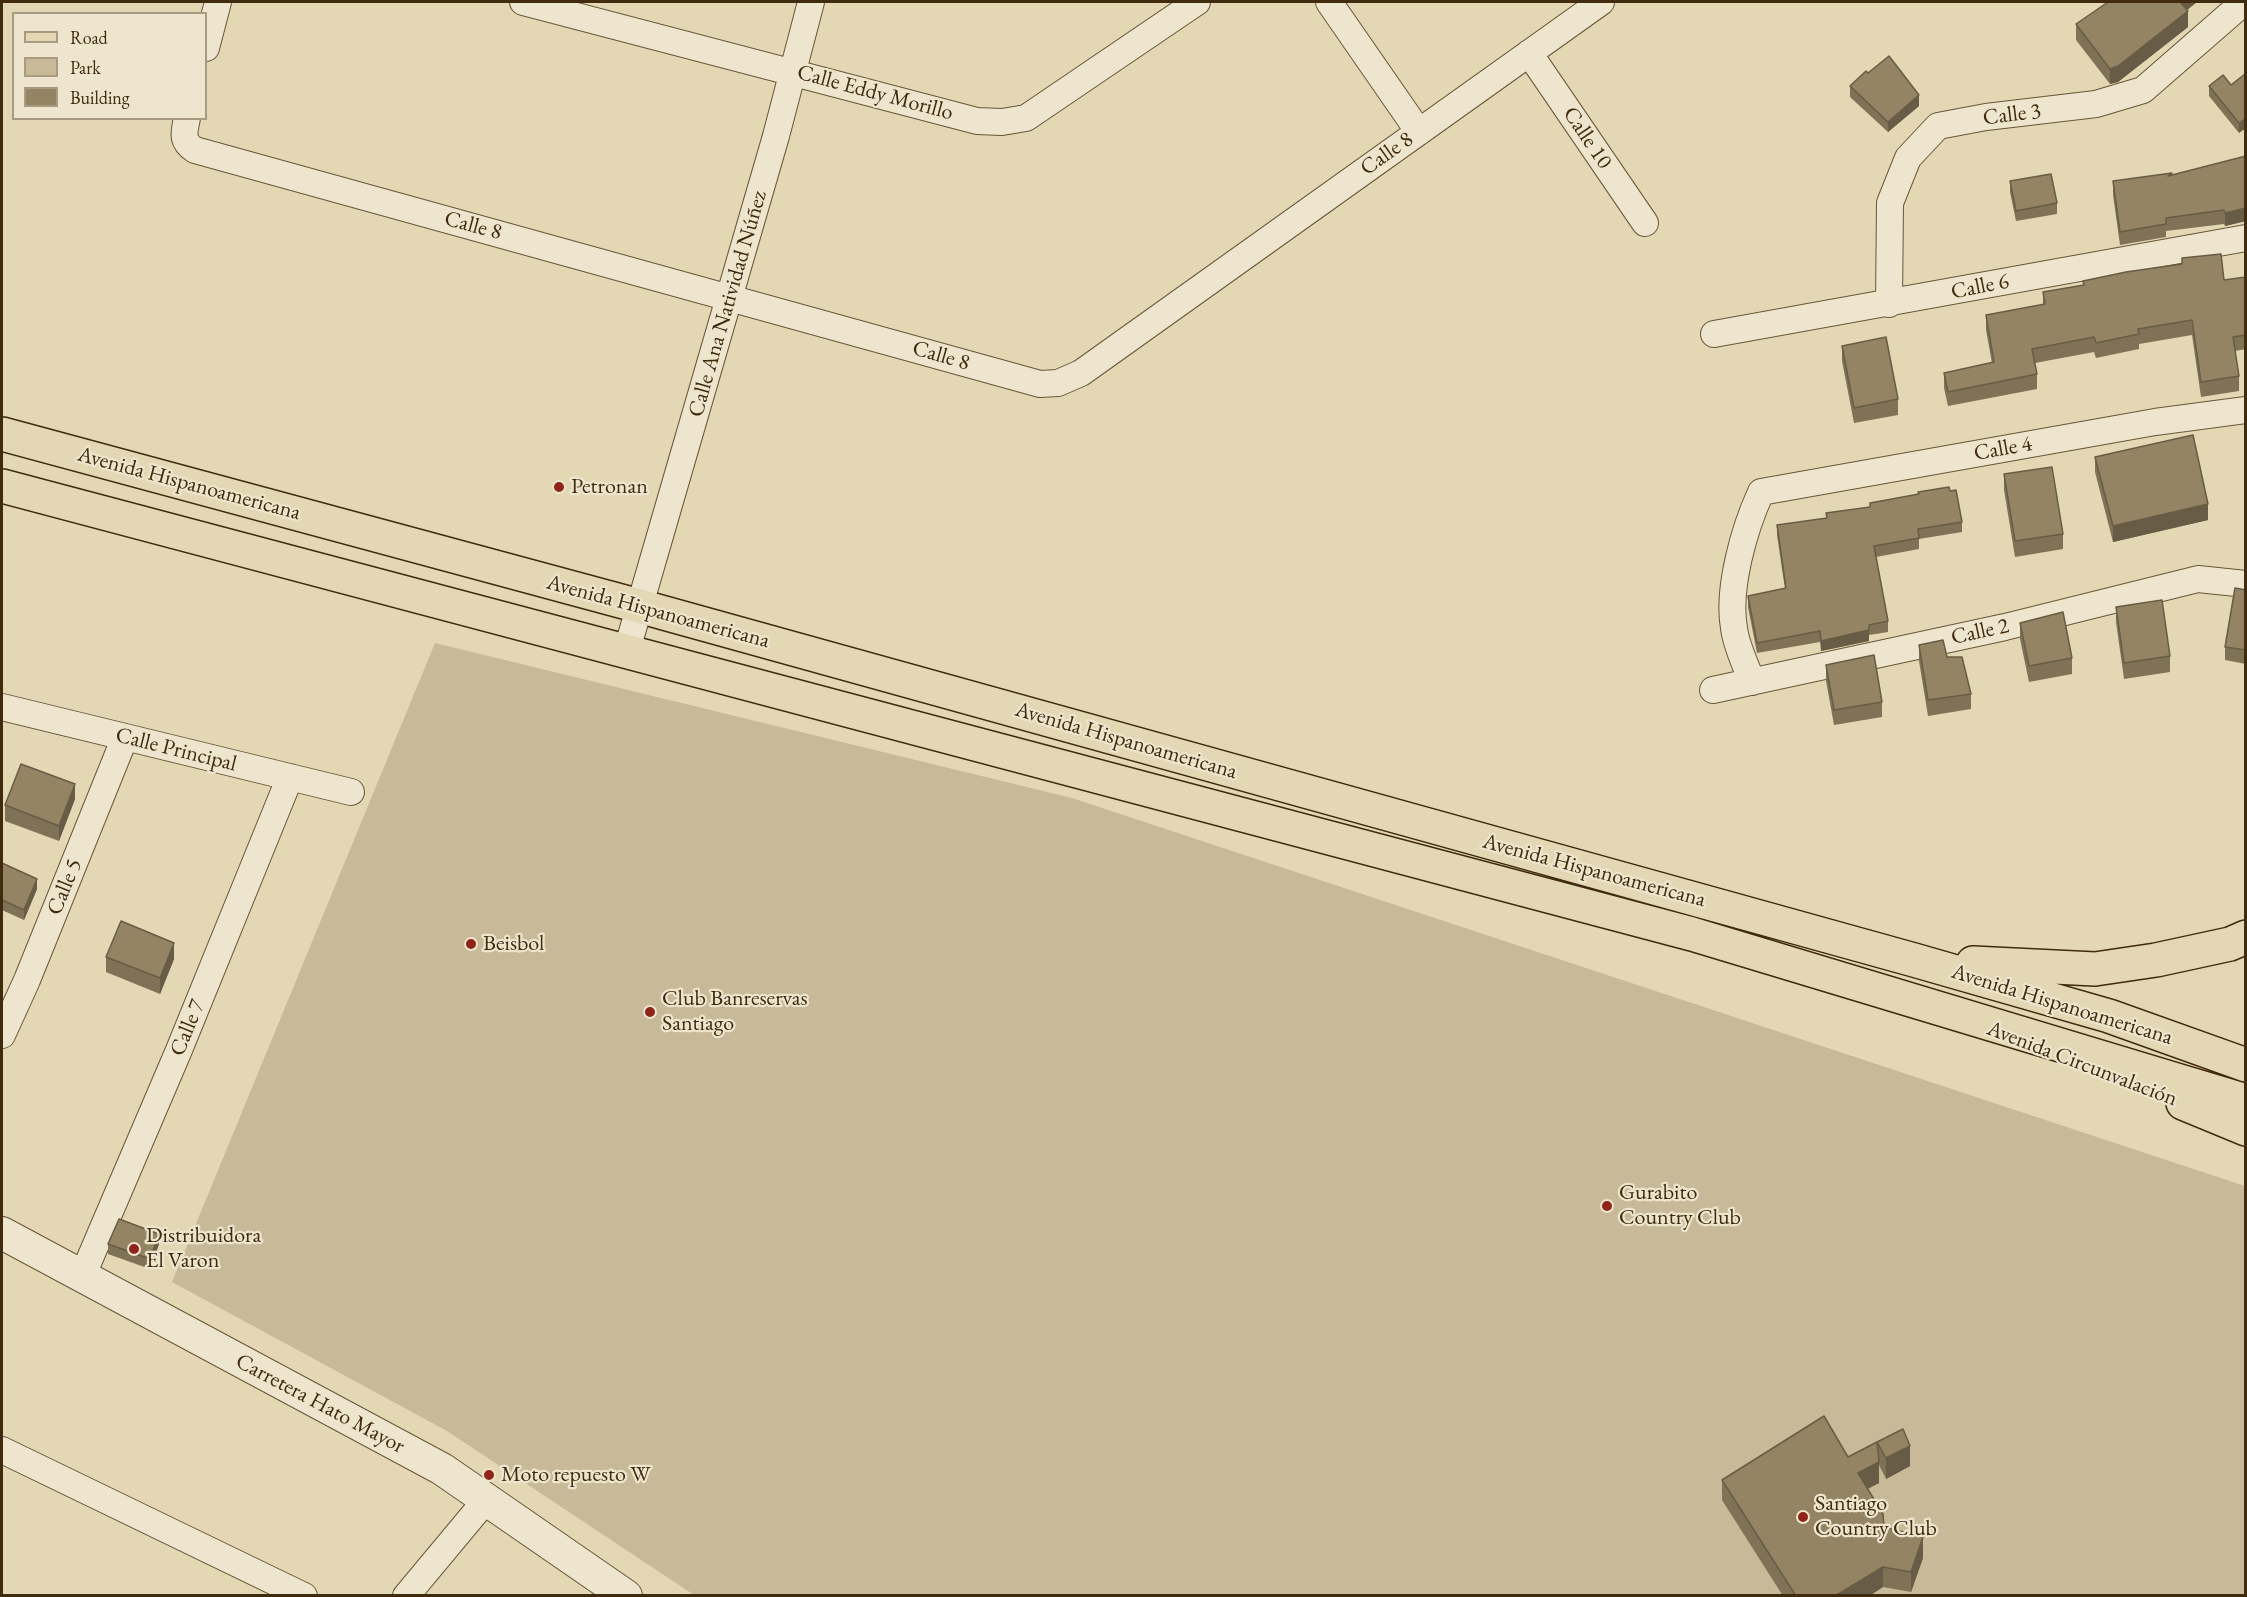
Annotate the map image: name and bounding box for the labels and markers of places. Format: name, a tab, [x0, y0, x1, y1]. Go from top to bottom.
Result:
place label: Petronan	[571, 474, 648, 500]
marker: Petronan	[552, 480, 566, 494]
place label: Beisbol	[483, 931, 544, 957]
marker: Beisbol	[464, 937, 478, 951]
place label: Club Banreservas Santiago	[662, 986, 808, 1038]
marker: Club Banreservas Santiago	[643, 1005, 657, 1019]
place label: Gurabito Country Club	[1619, 1180, 1741, 1232]
marker: Gurabito Country Club	[1600, 1199, 1614, 1213]
place label: Distribuidora El Varon	[146, 1223, 261, 1274]
marker: Distribuidora El Varon	[127, 1242, 141, 1256]
place label: Moto repuesto W	[501, 1462, 650, 1488]
marker: Moto repuesto W	[482, 1468, 496, 1482]
place label: Santiago Country Club	[1815, 1491, 1937, 1542]
marker: Santiago Country Club	[1796, 1510, 1810, 1524]

